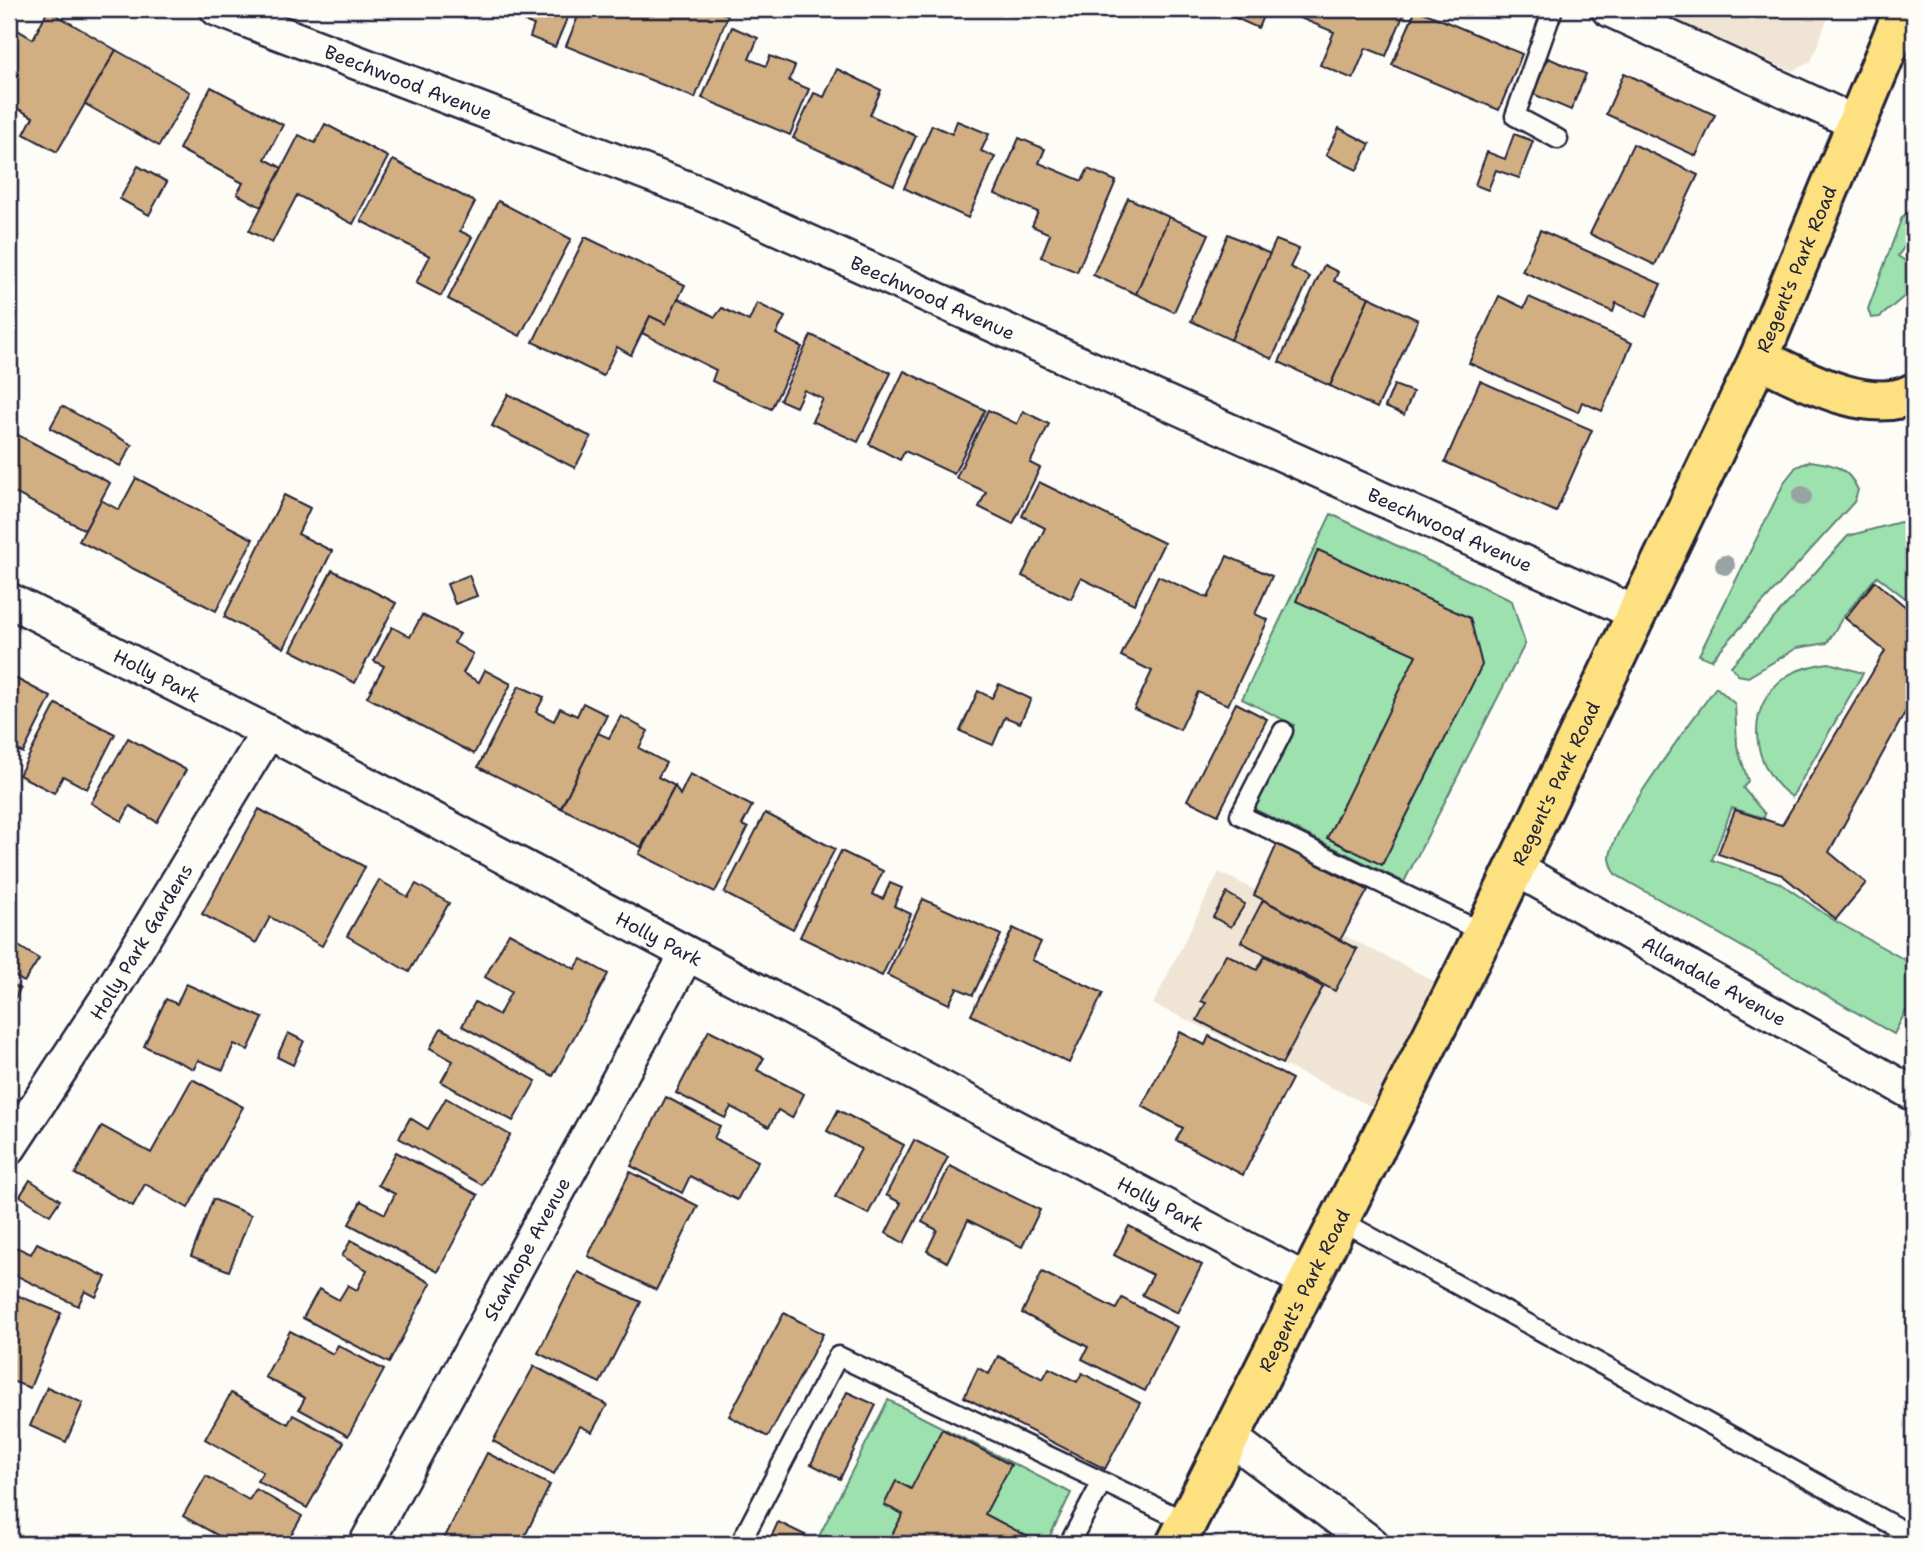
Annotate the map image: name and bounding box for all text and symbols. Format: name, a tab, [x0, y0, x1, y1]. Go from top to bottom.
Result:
street label: Beechwood Avenue	[321, 39, 496, 126]
street label: Regent's Park Road	[1751, 182, 1842, 357]
street label: Beechwood Avenue	[846, 250, 1019, 346]
street label: Beechwood Avenue	[1364, 482, 1536, 578]
street label: Holly Park	[109, 643, 204, 708]
street label: Regent's Park Road	[1506, 698, 1606, 870]
street label: Holly Park Gardens	[84, 859, 198, 1025]
street label: Holly Park	[611, 906, 706, 972]
street label: Allandale Avenue	[1637, 930, 1791, 1032]
street label: Holly Park	[1113, 1171, 1208, 1237]
street label: Stanhope Avenue	[478, 1173, 576, 1325]
street label: Regent's Park Road	[1253, 1205, 1356, 1376]

